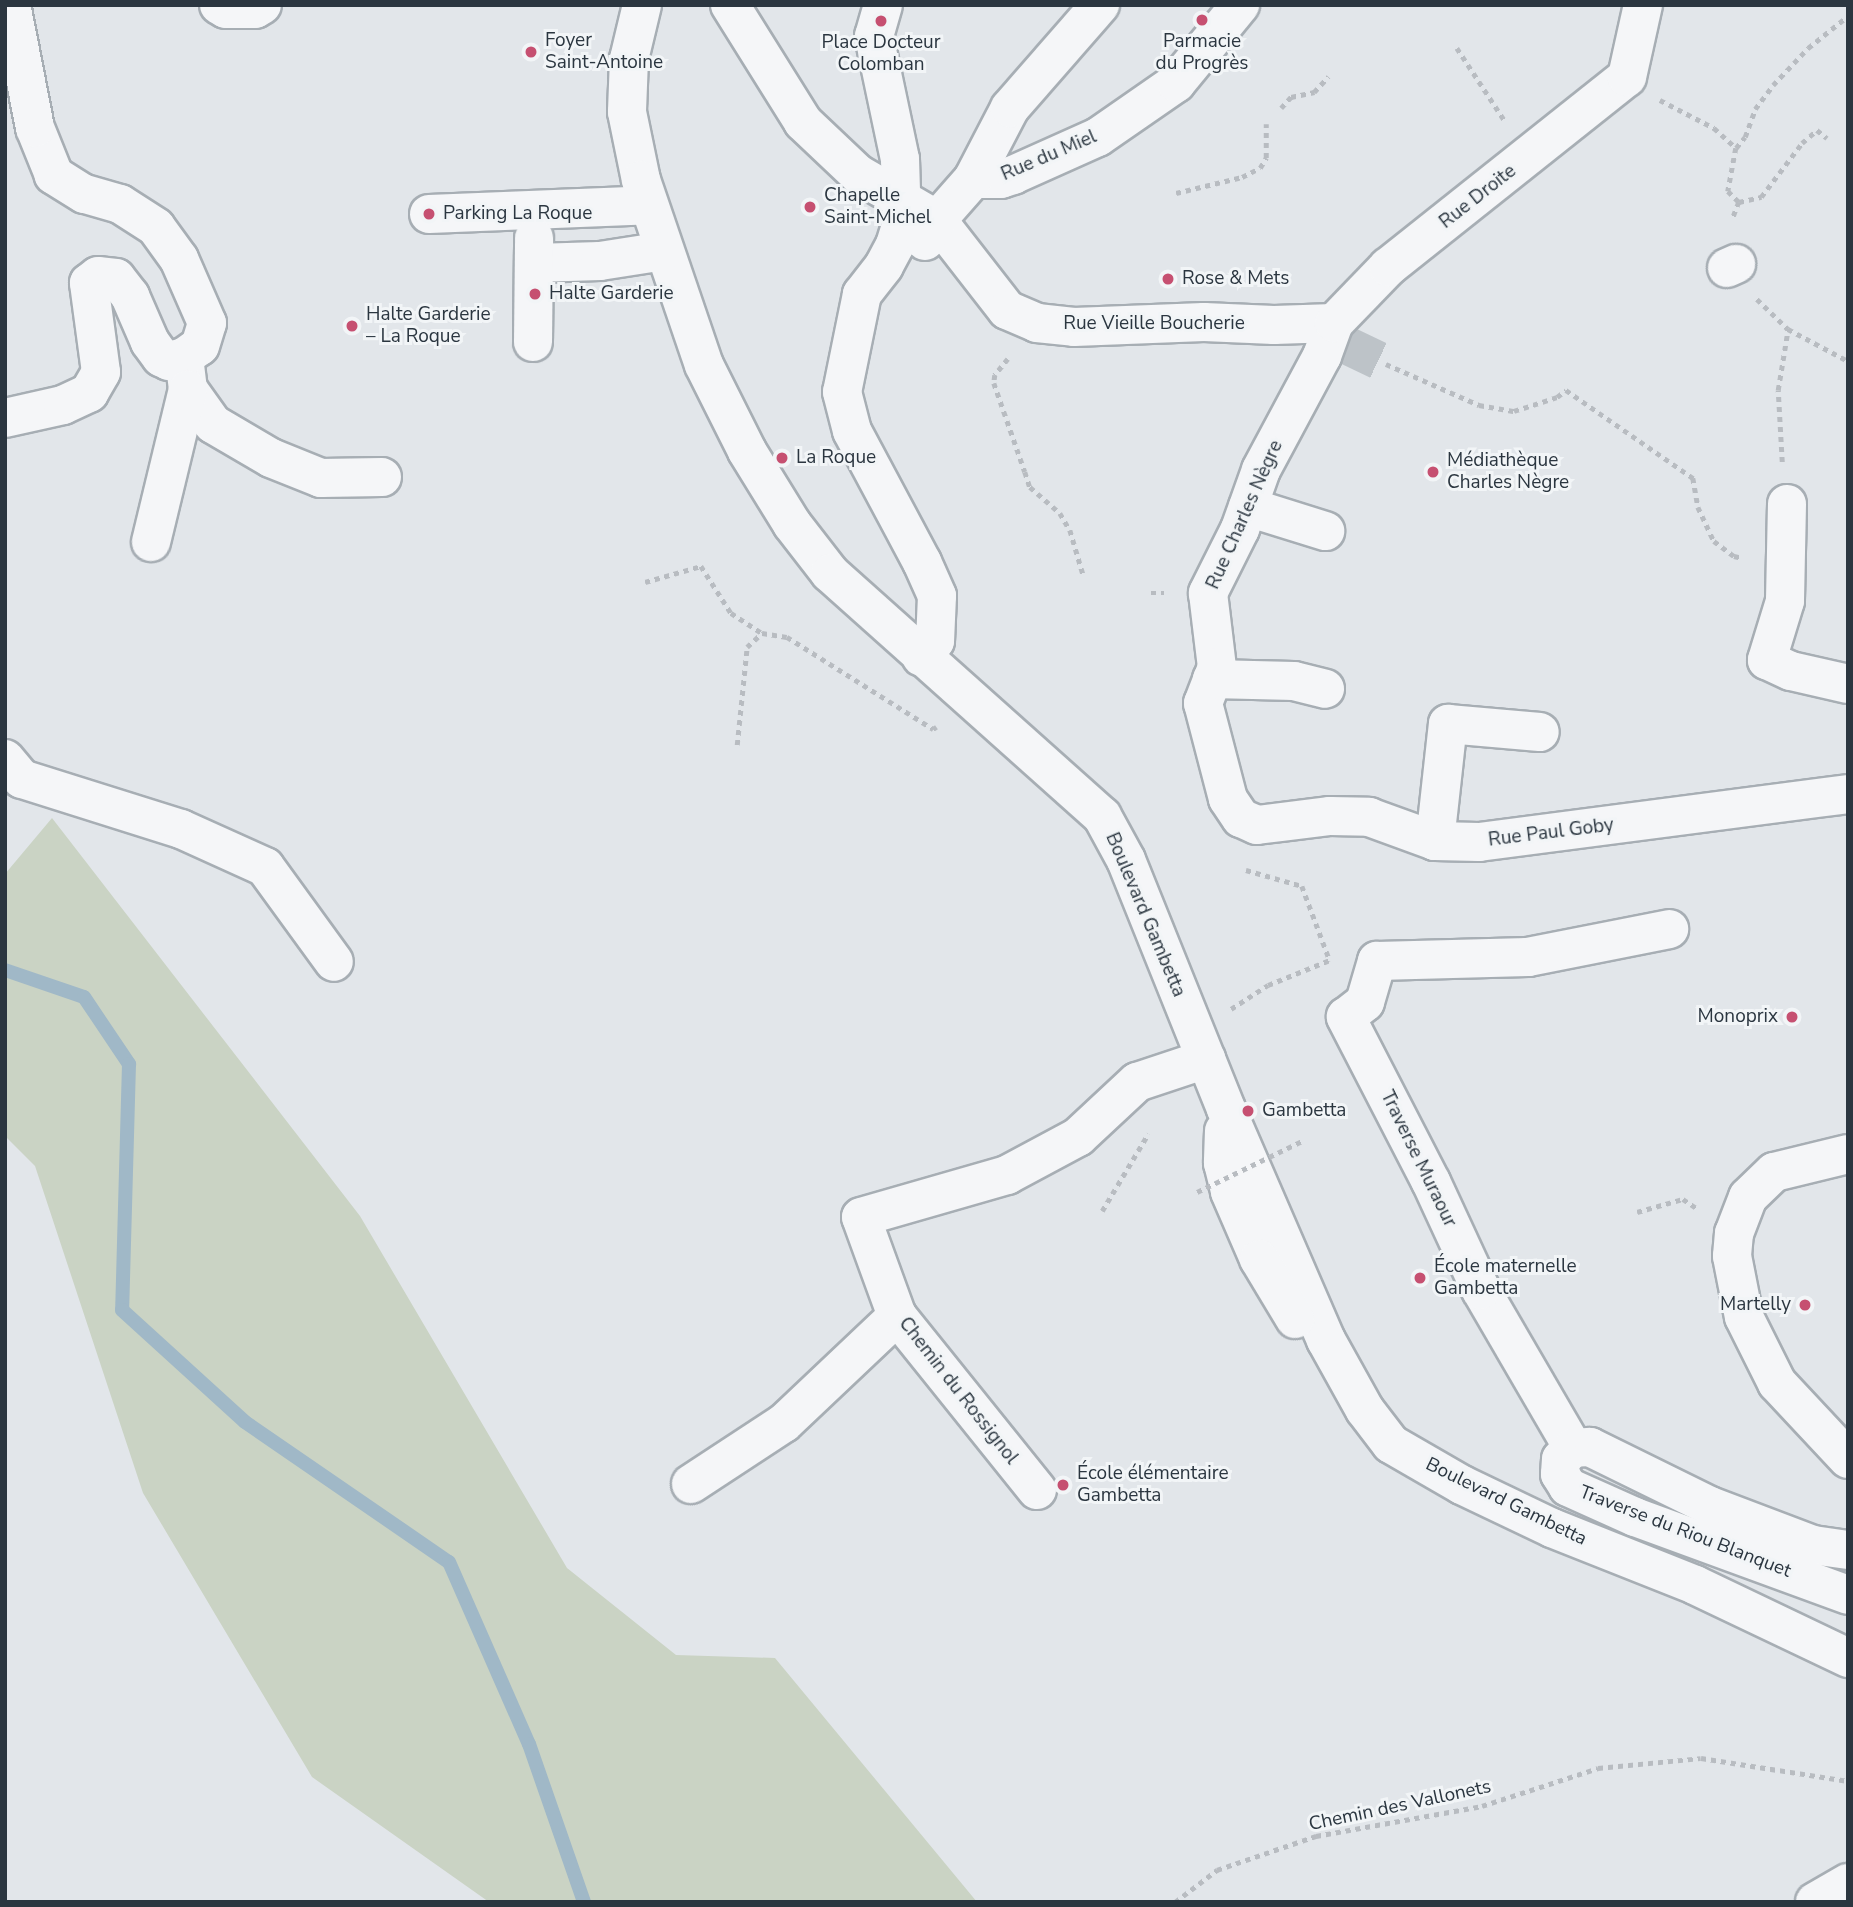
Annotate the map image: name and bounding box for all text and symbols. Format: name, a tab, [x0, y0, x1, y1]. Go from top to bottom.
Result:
marker: Parmacie du Progrès	[1194, 12, 1210, 28]
marker: Place Docteur Colomban	[873, 13, 889, 29]
place label: Foyer Saint-Antoine	[545, 30, 663, 74]
place label: Parmacie du Progrès	[1156, 31, 1248, 75]
place label: Place Docteur Colomban	[822, 32, 940, 76]
marker: Foyer Saint-Antoine	[523, 44, 539, 60]
street label: Rue du Miel	[998, 126, 1100, 186]
street label: Rue Droite	[1435, 160, 1521, 234]
place label: Chapelle Saint-Michel	[824, 185, 931, 229]
marker: Chapelle Saint-Michel	[802, 199, 818, 215]
place label: Parking La Roque	[443, 203, 592, 225]
marker: Parking La Roque	[421, 206, 437, 222]
place label: Rose & Mets	[1182, 268, 1289, 290]
marker: Rose & Mets	[1160, 271, 1176, 287]
place label: Halte Garderie	[549, 283, 674, 305]
marker: Halte Garderie	[527, 286, 543, 302]
place label: Halte Garderie – La Roque	[366, 304, 491, 348]
street label: Rue Vieille Boucherie	[1063, 313, 1245, 335]
marker: Halte Garderie – La Roque	[344, 318, 360, 334]
street label: Rue Charles Nègre	[1202, 437, 1288, 593]
place label: La Roque	[796, 447, 876, 469]
marker: La Roque	[774, 450, 790, 466]
place label: Médiathèque Charles Nègre	[1447, 450, 1569, 494]
marker: Médiathèque Charles Nègre	[1425, 464, 1441, 480]
street label: Rue Paul Goby	[1487, 814, 1615, 852]
street label: Boulevard Gambetta	[1100, 829, 1190, 1001]
place label: Monoprix	[1698, 1006, 1778, 1028]
marker: Monoprix	[1784, 1009, 1800, 1025]
street label: Traverse Muraour	[1375, 1087, 1461, 1231]
place label: Gambetta	[1262, 1100, 1346, 1122]
marker: Gambetta	[1240, 1103, 1256, 1119]
place label: École maternelle Gambetta	[1434, 1256, 1577, 1300]
marker: École maternelle Gambetta	[1412, 1270, 1428, 1286]
place label: Martelly	[1720, 1294, 1791, 1316]
marker: Martelly	[1797, 1297, 1813, 1313]
street label: Chemin du Rossignol	[893, 1313, 1023, 1469]
street label: Boulevard Gambetta	[1422, 1453, 1590, 1551]
place label: École élémentaire Gambetta	[1077, 1463, 1229, 1507]
marker: École élémentaire Gambetta	[1055, 1477, 1071, 1493]
street label: Traverse du Riou Blanquet	[1576, 1481, 1794, 1583]
street label: Chemin des Vallonets	[1307, 1776, 1493, 1836]

